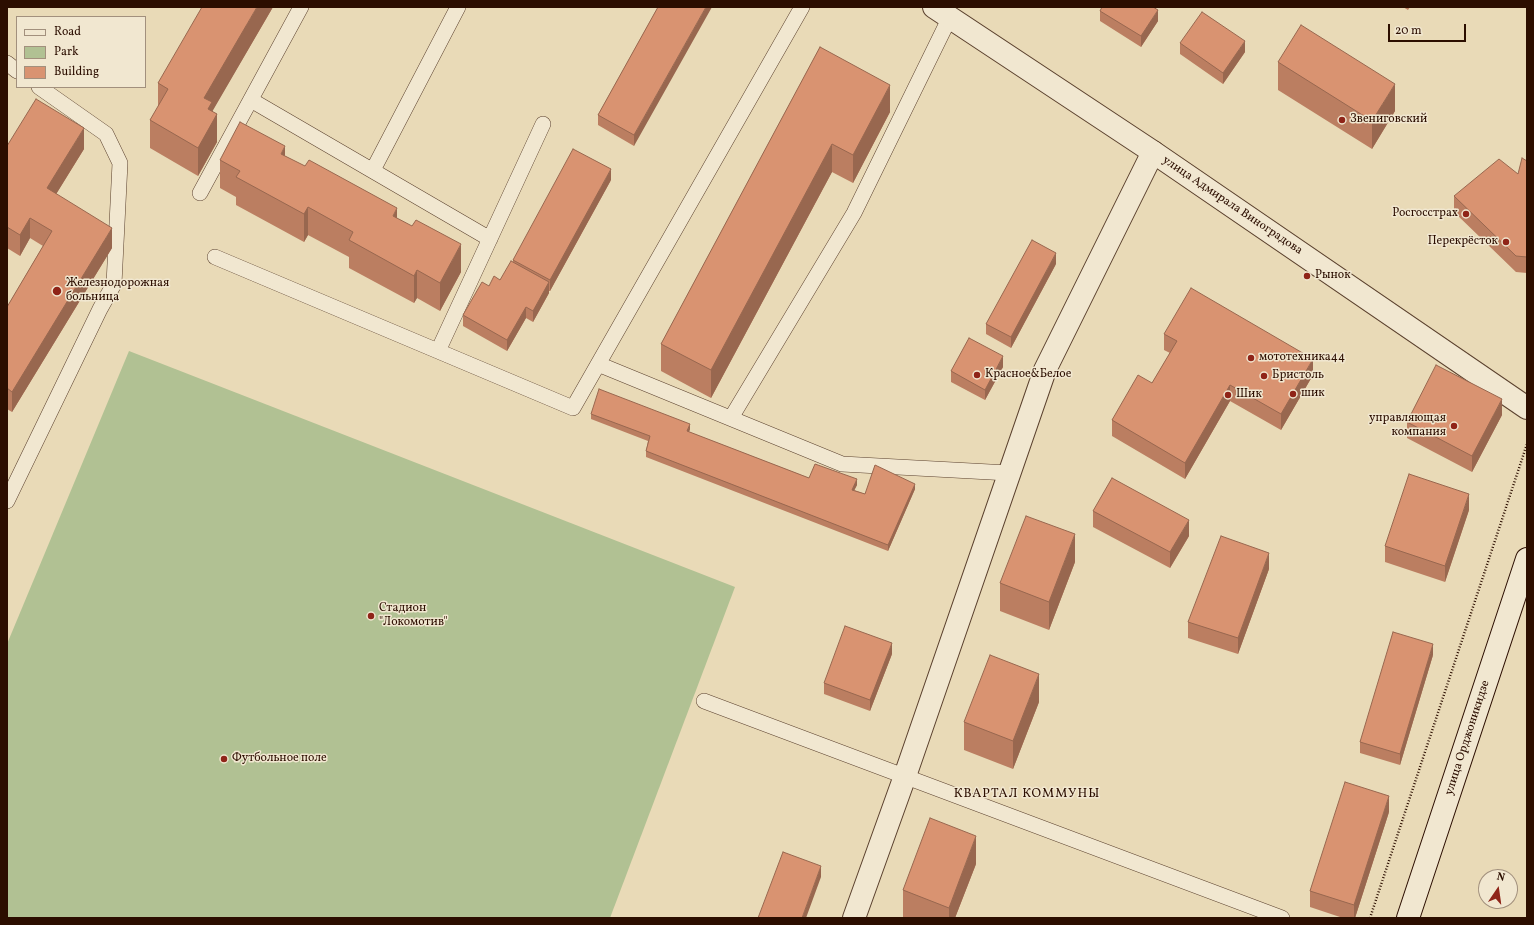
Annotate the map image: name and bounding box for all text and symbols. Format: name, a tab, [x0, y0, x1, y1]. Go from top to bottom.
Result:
legend	[16, 16, 146, 88]
scale bar	[1390, 16, 1468, 42]
text: 20 m	[1395, 23, 1422, 39]
text: Road	[54, 24, 81, 40]
text: Park	[54, 44, 79, 60]
text: Building	[54, 64, 99, 80]
place label: Звениговский	[1350, 113, 1427, 127]
marker: Звениговский	[1337, 115, 1347, 125]
street label: улица Адмирала Виноградова	[1159, 154, 1305, 258]
place label: Росгосстрах	[1392, 207, 1458, 221]
marker: Росгосстрах	[1461, 209, 1471, 219]
place label: Перекрёсток	[1428, 235, 1498, 249]
marker: Перекрёсток	[1501, 237, 1511, 247]
place label: Рынок	[1315, 269, 1351, 283]
marker: Рынок	[1302, 271, 1312, 281]
place label: Железнодорожная больница	[66, 277, 169, 305]
marker: Железнодорожная больница	[51, 285, 63, 297]
place label: мототехника44	[1259, 351, 1345, 365]
marker: мототехника44	[1246, 353, 1256, 363]
place label: Красное&Белое	[985, 368, 1071, 382]
place label: Бристоль	[1272, 369, 1324, 383]
marker: Красное&Белое	[972, 370, 982, 380]
marker: Бристоль	[1259, 371, 1269, 381]
place label: шик	[1301, 387, 1325, 401]
place label: Шик	[1236, 388, 1262, 402]
marker: шик	[1288, 389, 1298, 399]
marker: Шик	[1223, 390, 1233, 400]
place label: управляющая компания	[1369, 412, 1446, 440]
marker: управляющая компания	[1449, 421, 1459, 431]
place label: Стадион "Локомотив"	[379, 602, 447, 630]
marker: Стадион "Локомотив"	[366, 611, 376, 621]
street label: улица Орджоникидзе	[1443, 679, 1493, 797]
place label: Футбольное поле	[232, 752, 327, 766]
marker: Футбольное поле	[219, 754, 229, 764]
district label: КВАРТАЛ КОММУНЫ	[954, 787, 1100, 803]
north arrow	[1478, 869, 1518, 909]
text: N	[1495, 870, 1506, 886]

